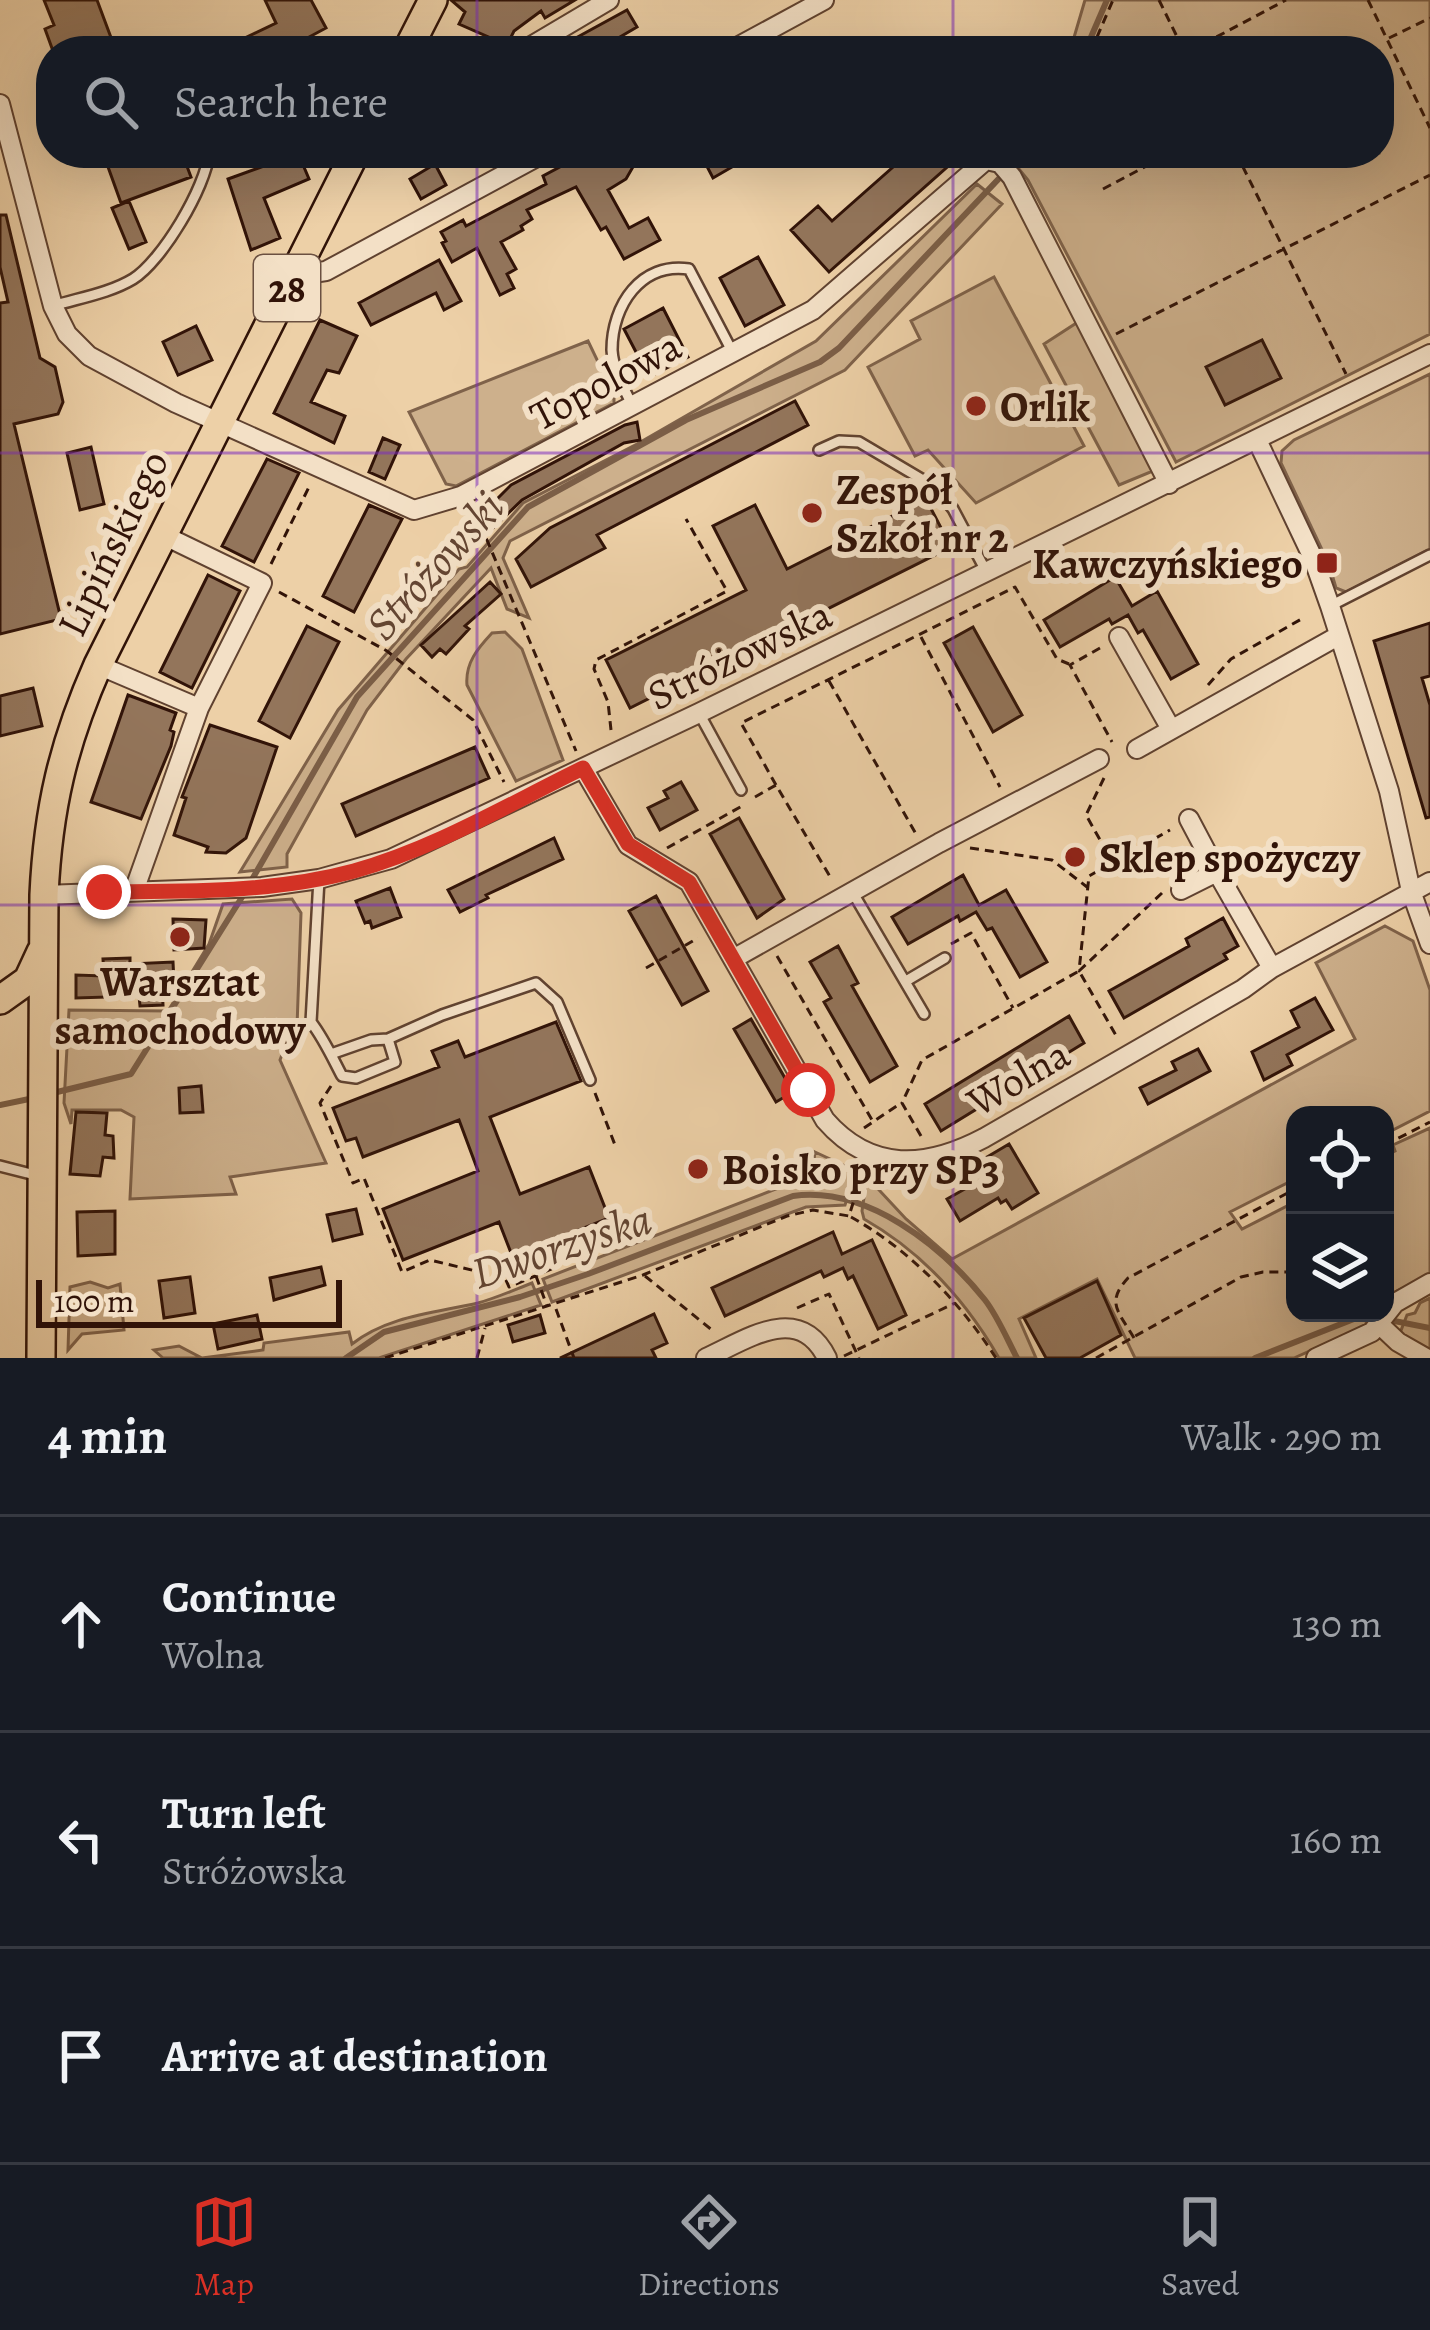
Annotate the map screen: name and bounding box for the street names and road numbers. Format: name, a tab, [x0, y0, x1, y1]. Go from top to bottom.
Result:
road number: 28	[254, 255, 320, 321]
street label: Topolowa	[520, 317, 691, 444]
street label: Lipińskiego	[43, 441, 182, 646]
street label: Stróżowska	[638, 585, 841, 724]
street label: Wolna	[956, 1025, 1080, 1130]

